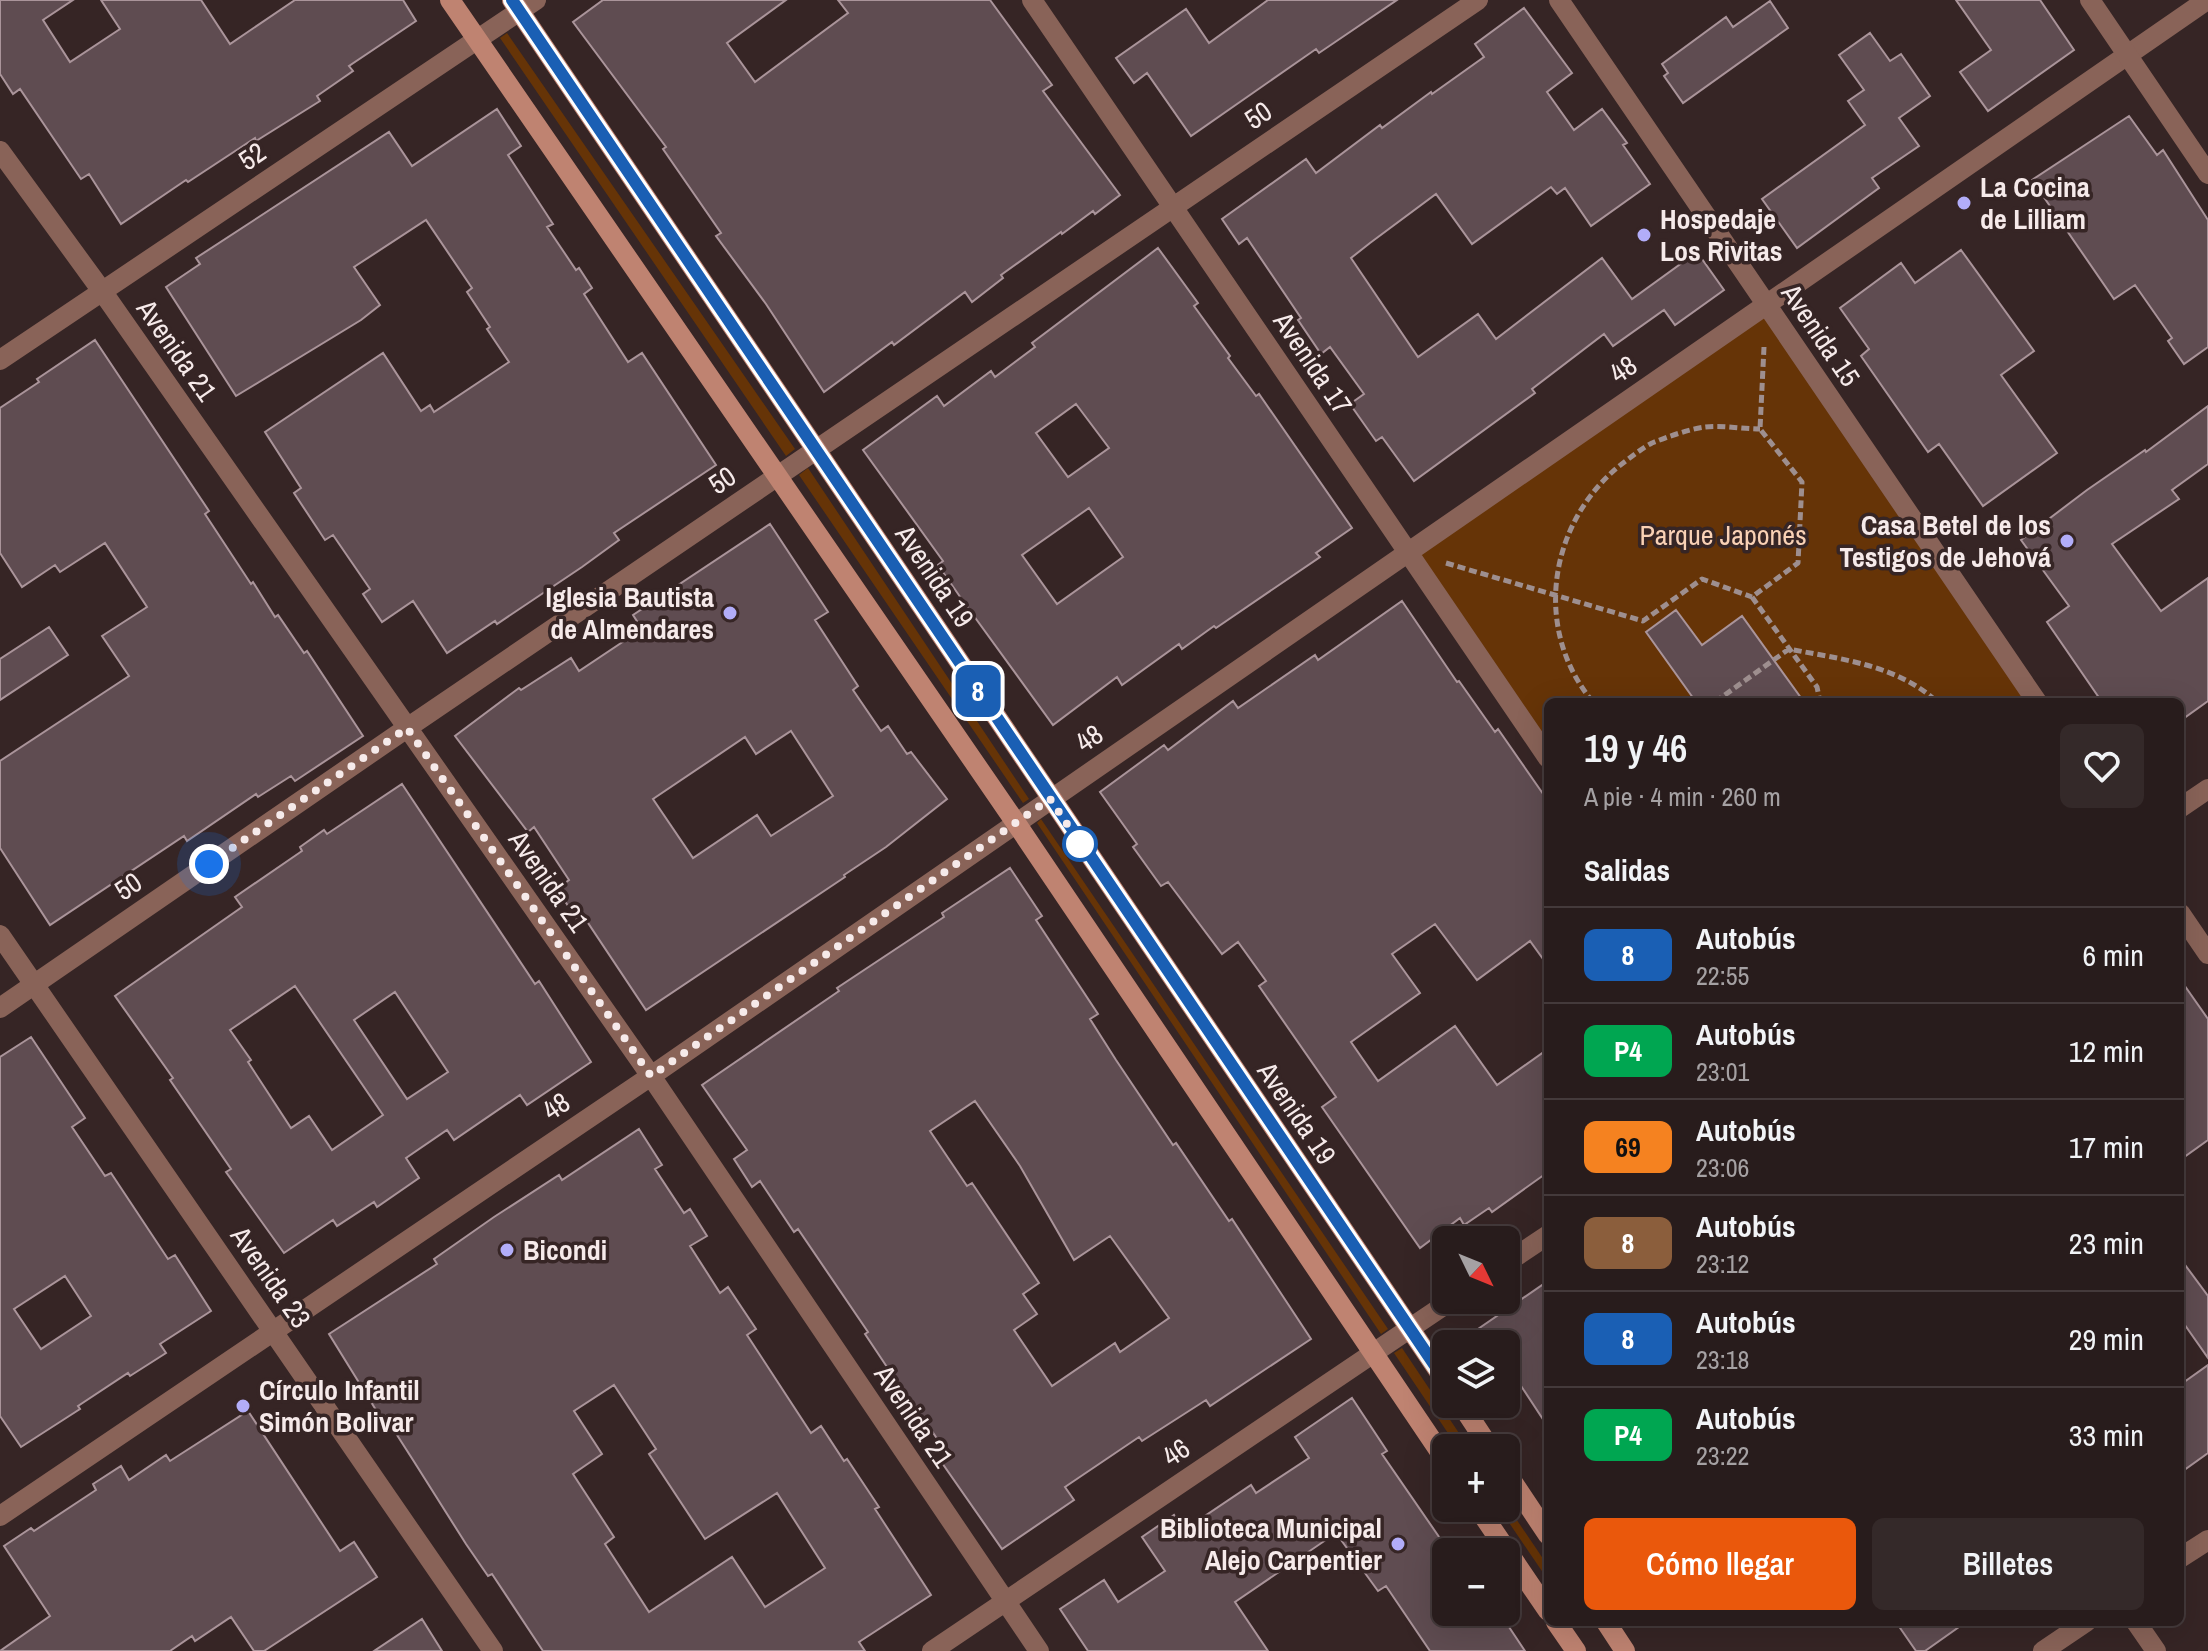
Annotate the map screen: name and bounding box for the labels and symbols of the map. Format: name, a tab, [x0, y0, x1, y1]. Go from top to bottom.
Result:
street label: 50	[1237, 92, 1279, 138]
street label: 52	[231, 133, 273, 179]
place label: La Cocina de Lilliam	[1980, 168, 2090, 238]
marker: La Cocina de Lilliam	[1955, 194, 1973, 212]
place label: Hospedaje Los Rivitas	[1660, 200, 1783, 270]
marker: Hospedaje Los Rivitas	[1635, 226, 1653, 244]
street label: Avenida 15	[1772, 276, 1869, 394]
street label: Avenida 21	[128, 291, 226, 409]
street label: Avenida 17	[1264, 304, 1361, 422]
street label: 48	[1602, 346, 1644, 392]
street label: 50	[701, 457, 743, 503]
place label: Casa Betel de los Testigos de Jehová	[1840, 506, 2051, 576]
park label: Parque Japonés	[1639, 516, 1807, 554]
street label: Avenida 19	[886, 517, 983, 635]
marker: Casa Betel de los Testigos de Jehová	[2058, 532, 2076, 550]
place label: Iglesia Bautista de Almendares	[546, 578, 714, 648]
marker: Iglesia Bautista de Almendares	[721, 604, 739, 622]
line badge: 8	[952, 665, 1004, 717]
street label: 48	[1068, 715, 1110, 761]
street label: Avenida 21	[500, 822, 598, 940]
unlabelled marker	[1063, 827, 1097, 861]
your location	[189, 844, 229, 884]
street label: 50	[107, 863, 149, 909]
street label: Avenida 19	[1248, 1054, 1345, 1172]
street label: 48	[535, 1083, 577, 1129]
street label: Avenida 23	[222, 1218, 320, 1335]
north arrow	[1432, 1226, 1520, 1314]
place label: Bicondi	[523, 1231, 607, 1269]
marker: Bicondi	[498, 1241, 516, 1259]
street label: Avenida 21	[865, 1357, 962, 1475]
place label: Círculo Infantil Simón Bolivar	[259, 1371, 420, 1441]
marker: Círculo Infantil Simón Bolivar	[234, 1397, 252, 1415]
street label: 46	[1155, 1429, 1197, 1475]
place label: Biblioteca Municipal Alejo Carpentier	[1160, 1509, 1382, 1579]
marker: Biblioteca Municipal Alejo Carpentier	[1389, 1535, 1407, 1553]

